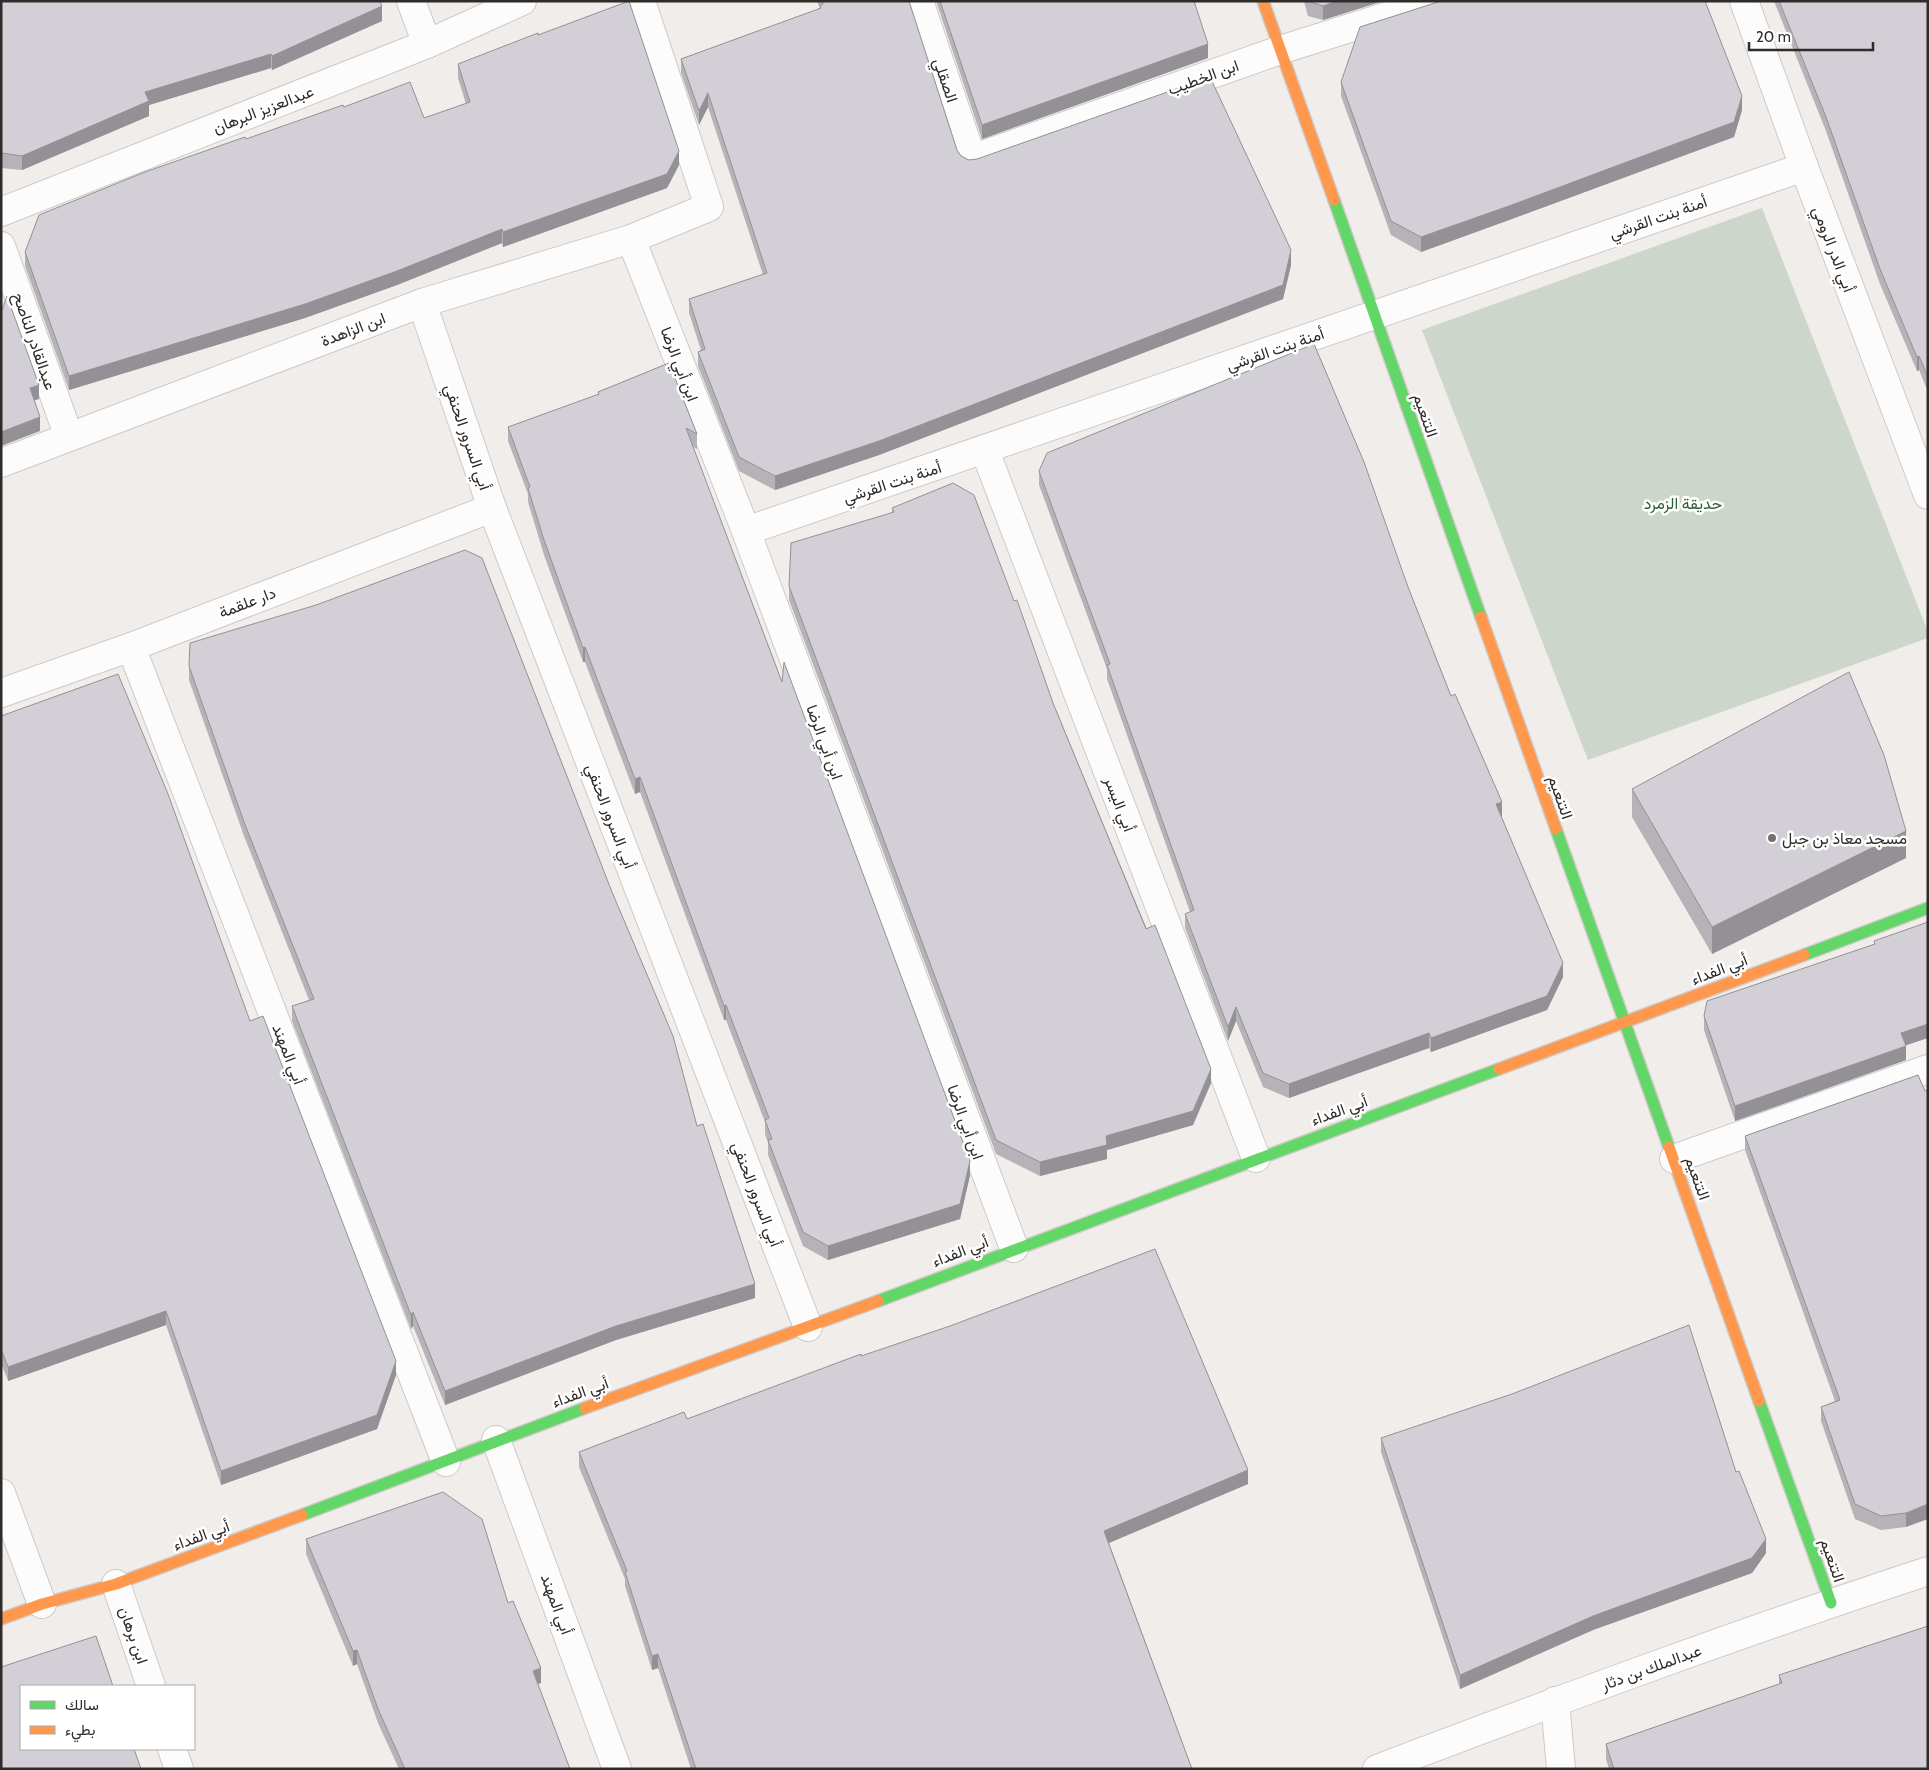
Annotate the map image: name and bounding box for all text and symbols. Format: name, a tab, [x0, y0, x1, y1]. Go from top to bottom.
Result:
scale bar	[1749, 20, 1873, 52]
text: 20 m	[1756, 28, 1791, 46]
street label: الصقلي	[925, 56, 962, 106]
street label: ابن الخطيب	[1165, 56, 1242, 100]
street label: عبدالعزيز البرهان	[210, 82, 317, 138]
street label: أمنة بنت القرشي	[1607, 192, 1711, 247]
street label: أبي الدر الرومي	[1805, 204, 1859, 296]
street label: عبدالقادر الناصح	[7, 290, 60, 393]
street label: ابن الزاهدة	[318, 308, 389, 351]
street label: ابن أبي الرضا	[653, 324, 702, 406]
street label: أمنة بنت القرشي	[1224, 324, 1328, 379]
street label: أبي السرور الحنفي	[437, 382, 495, 494]
street label: التنعيم	[1408, 391, 1442, 440]
street label: أمنة بنت القرشي	[841, 458, 945, 511]
park label: حديقة الزمرد	[1644, 494, 1722, 514]
street label: دار علقمة	[216, 583, 279, 623]
street label: ابن أبي الرضا	[798, 702, 847, 784]
street label: أبي السرور الحنفي	[578, 761, 639, 873]
street label: أبي اليسر	[1096, 773, 1139, 836]
street label: التنعيم	[1543, 773, 1577, 822]
place label: مسجد معاذ بن جبل	[1782, 829, 1907, 849]
marker: مسجد معاذ بن جبل	[1766, 832, 1778, 844]
street label: أبي الفداء	[1688, 950, 1752, 993]
street label: أبي المهند	[265, 1021, 309, 1089]
street label: ابن أبي الرضا	[939, 1082, 988, 1164]
street label: أبي الفداء	[1308, 1091, 1372, 1133]
street label: أبي السرور الحنفي	[724, 1139, 785, 1251]
street label: التنعيم	[1680, 1154, 1714, 1203]
street label: أبي الفداء	[929, 1232, 993, 1275]
street label: أبي الفداء	[549, 1373, 613, 1415]
street label: أبي الفداء	[170, 1516, 234, 1558]
street label: التنعيم	[1815, 1536, 1849, 1585]
street label: أبي المهند	[533, 1571, 576, 1639]
street label: ابن برهان	[114, 1604, 152, 1667]
street label: عبدالملك بن دثار	[1597, 1640, 1704, 1696]
legend	[20, 1685, 195, 1750]
text: سالك	[65, 1696, 99, 1714]
text: بطيء	[65, 1721, 95, 1743]

